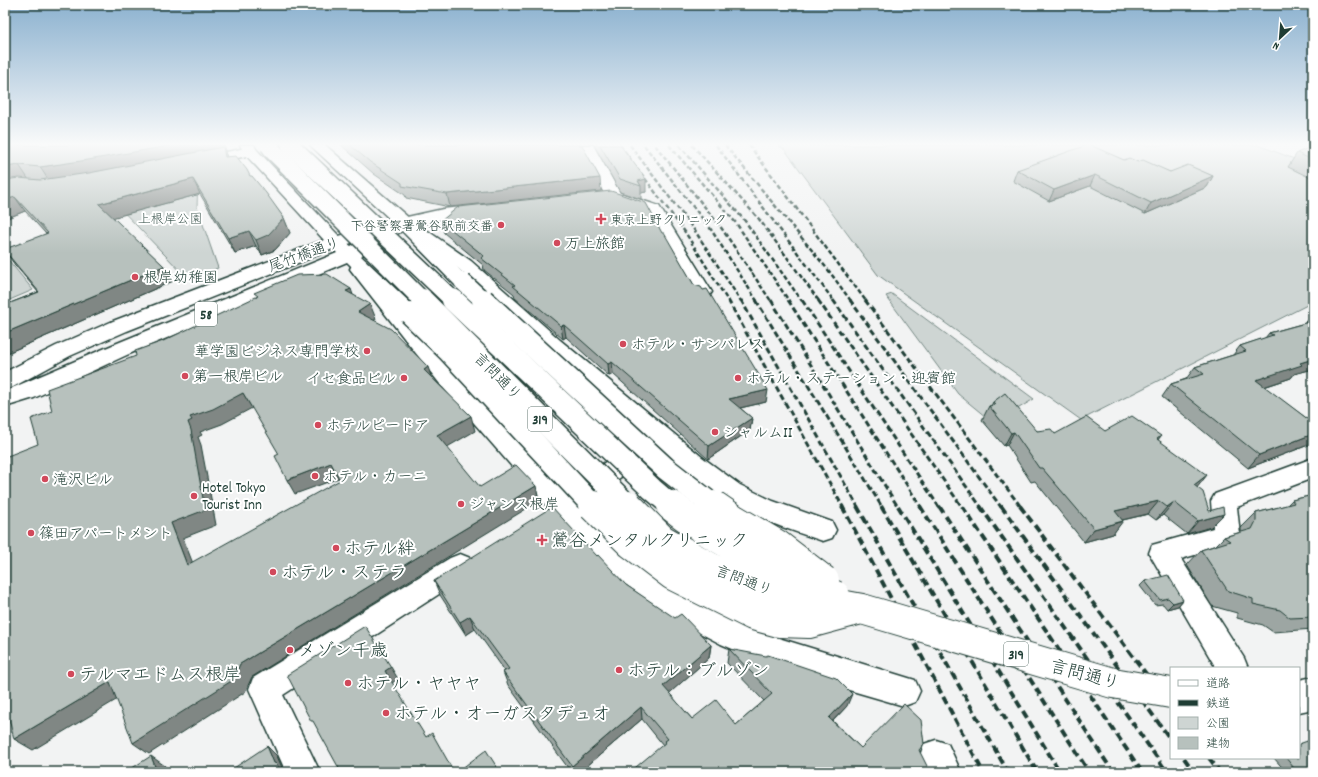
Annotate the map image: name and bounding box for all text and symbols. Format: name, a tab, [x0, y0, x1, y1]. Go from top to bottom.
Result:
north arrow	[1260, 18, 1300, 58]
text: N	[1270, 37, 1282, 54]
park label: 上根岸公園	[137, 211, 203, 230]
place label: 東京上野クリニック	[610, 212, 727, 231]
marker: 東京上野クリニック	[595, 213, 607, 225]
place label: 下谷警察署鶯谷駅前交番	[350, 218, 493, 237]
marker: 下谷警察署鶯谷駅前交番	[496, 220, 506, 230]
street label: 尾竹橋通り	[266, 233, 344, 279]
place label: 万上旅館	[565, 234, 625, 256]
marker: 万上旅館	[552, 238, 562, 248]
place label: 根岸幼稚園	[143, 268, 218, 290]
marker: 根岸幼稚園	[130, 272, 140, 282]
road number: 58	[195, 302, 217, 326]
place label: ホテル・サンパレス	[631, 335, 765, 357]
marker: ホテル・サンパレス	[618, 339, 628, 349]
place label: 華学園ビジネス専門学校	[195, 342, 359, 364]
marker: 華学園ビジネス専門学校	[362, 346, 372, 356]
street label: 言問通り	[468, 348, 526, 406]
place label: 第一根岸ビル	[193, 367, 283, 389]
place label: イセ食品ビル	[306, 369, 396, 391]
place label: ホテル・ステーション・迎賓館	[746, 369, 956, 391]
marker: 第一根岸ビル	[180, 371, 190, 381]
marker: イセ食品ビル	[399, 373, 409, 383]
marker: ホテル・ステーション・迎賓館	[733, 373, 743, 383]
road number: 319	[528, 407, 552, 431]
place label: ホテルピードア	[326, 416, 430, 438]
marker: ホテルピードア	[313, 420, 323, 430]
place label: シャルムII	[723, 423, 793, 445]
marker: シャルムII	[710, 427, 720, 437]
place label: ホテル・カーニ	[323, 467, 427, 489]
place label: 滝沢ビル	[53, 470, 113, 492]
marker: ホテル・カーニ	[310, 471, 320, 481]
marker: 滝沢ビル	[40, 474, 50, 484]
place label: Hotel Tokyo Tourist Inn	[202, 478, 266, 517]
marker: Hotel Tokyo Tourist Inn	[189, 491, 199, 501]
place label: ジャンス根岸	[469, 495, 559, 517]
marker: ジャンス根岸	[456, 499, 466, 509]
place label: 篠田アパートメント	[39, 524, 173, 546]
marker: 篠田アパートメント	[26, 528, 36, 538]
place label: 鶯谷メンタルクリニック	[551, 530, 748, 555]
marker: 鶯谷メンタルクリニック	[536, 534, 548, 546]
place label: ホテル絆	[344, 538, 415, 563]
marker: ホテル絆	[331, 543, 341, 553]
street label: 言問通り	[711, 561, 775, 603]
place label: ホテル・ステラ	[281, 562, 407, 587]
marker: ホテル・ステラ	[268, 567, 278, 577]
place label: メゾン千歳	[298, 640, 388, 665]
road number: 319	[1004, 642, 1028, 666]
marker: メゾン千歳	[285, 645, 295, 655]
street label: 言問通り	[1046, 655, 1122, 698]
place label: ホテル：ブルゾン	[627, 660, 770, 685]
place label: テルマエドムス根岸	[79, 664, 241, 689]
marker: ホテル：ブルゾン	[614, 665, 624, 675]
legend	[1170, 667, 1300, 759]
marker: テルマエドムス根岸	[66, 669, 76, 679]
place label: ホテル・ヤヤヤ	[356, 673, 481, 698]
text: 道路	[1206, 676, 1230, 693]
marker: ホテル・ヤヤヤ	[343, 678, 353, 688]
text: 鉄道	[1206, 696, 1230, 713]
place label: ホテル・オーガスタデュオ	[394, 703, 610, 728]
marker: ホテル・オーガスタデュオ	[381, 708, 391, 718]
text: 公園	[1206, 716, 1230, 733]
text: 建物	[1206, 736, 1230, 753]

